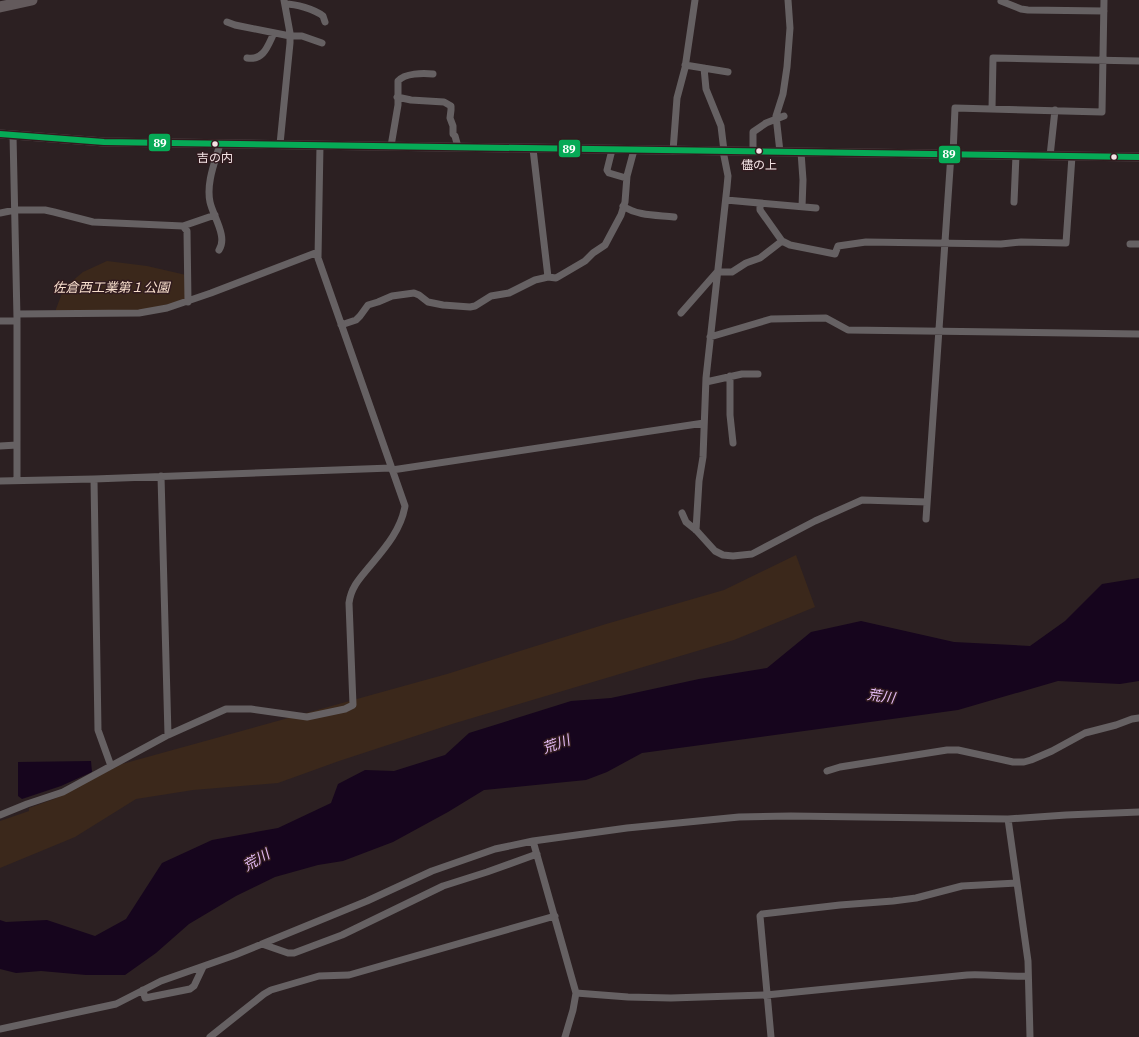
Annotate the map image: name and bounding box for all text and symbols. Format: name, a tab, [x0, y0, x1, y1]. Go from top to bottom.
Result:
line badge: 89	[148, 133, 171, 152]
text: 89	[153, 136, 167, 150]
marker: 吉の内	[210, 139, 220, 149]
line badge: 89	[558, 139, 581, 158]
text: 89	[562, 142, 576, 156]
line badge: 89	[938, 145, 961, 164]
marker: 儘の上	[754, 146, 764, 156]
text: 89	[942, 147, 956, 161]
place label: 吉の内	[197, 150, 233, 165]
unlabelled marker	[1109, 152, 1119, 162]
place label: 儘の上	[741, 157, 777, 172]
park label: 佐倉西工業第１公園	[52, 279, 171, 296]
water label: 荒川	[866, 685, 898, 707]
water label: 荒川	[540, 730, 574, 757]
water label: 荒川	[239, 844, 274, 875]

